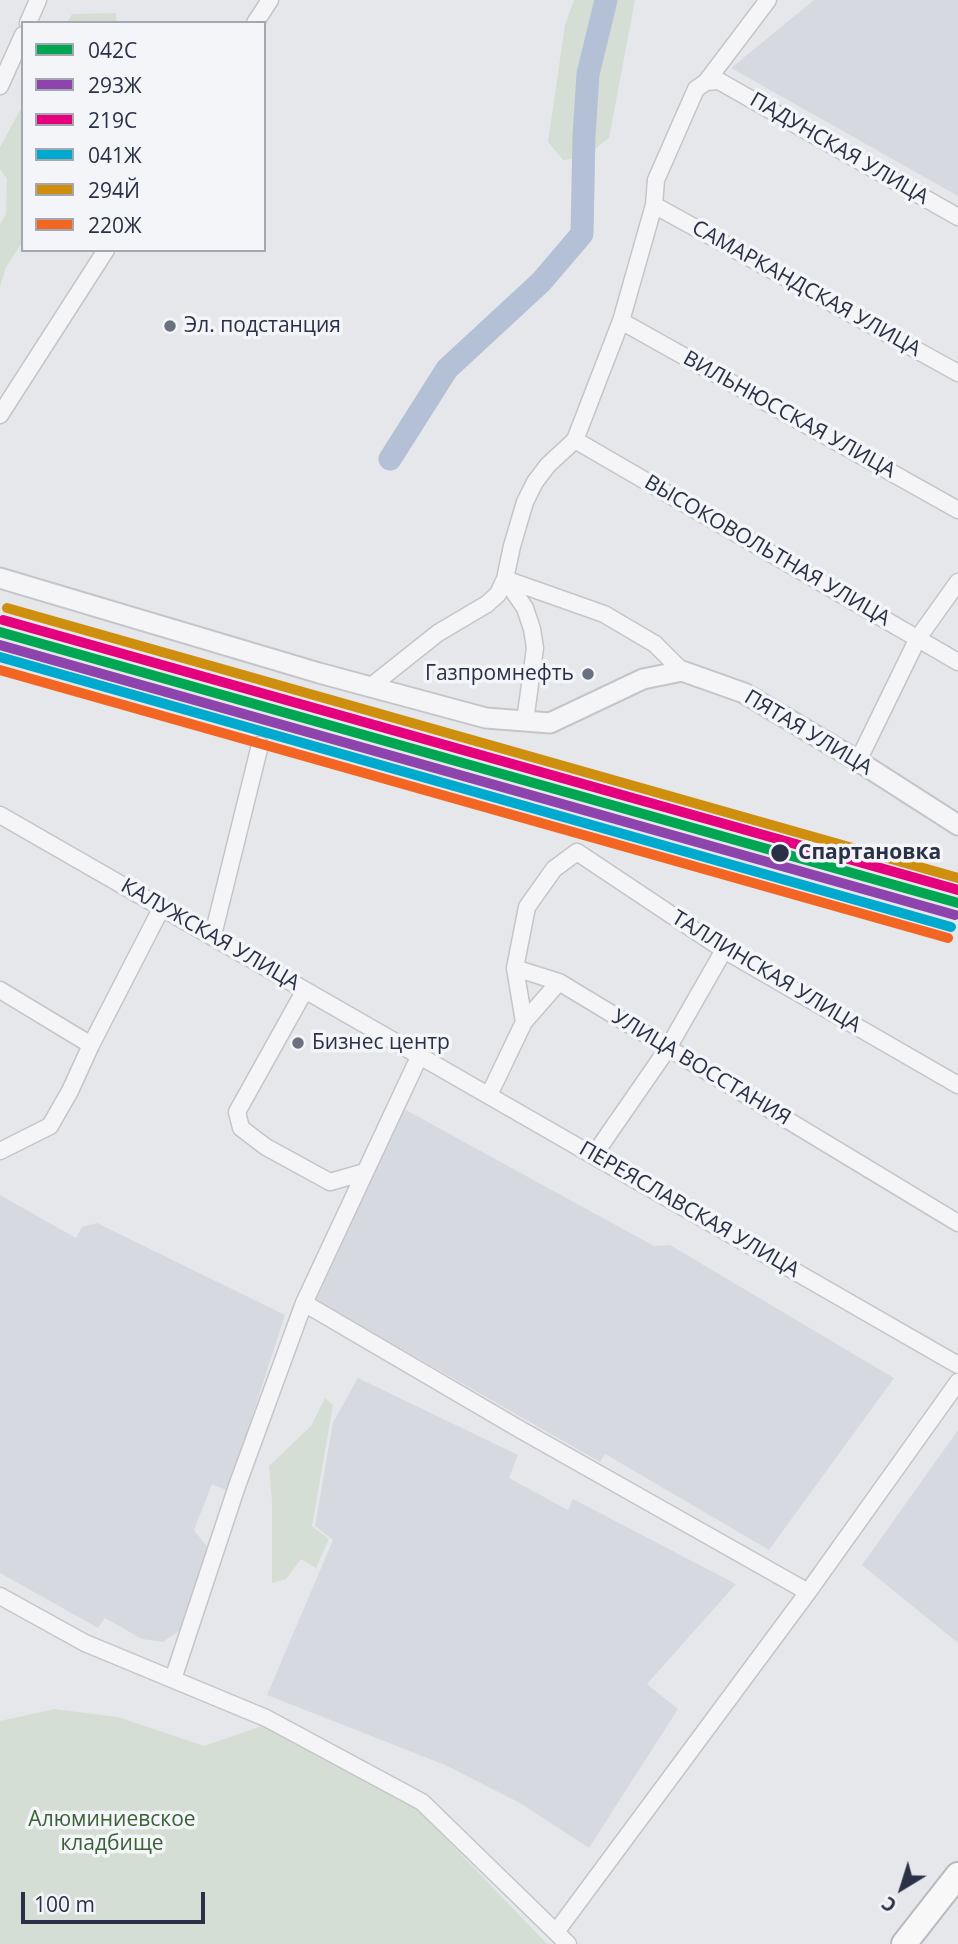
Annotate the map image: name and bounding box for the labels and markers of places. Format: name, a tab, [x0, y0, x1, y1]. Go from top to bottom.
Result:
place label: Эл. подстанция	[184, 313, 341, 339]
marker: Эл. подстанция	[162, 318, 178, 334]
place label: Газпромнефть	[425, 661, 574, 687]
marker: Газпромнефть	[580, 666, 596, 682]
place label: Спартановка	[798, 840, 941, 866]
marker: Спартановка	[769, 842, 791, 864]
place label: Бизнес центр	[312, 1030, 450, 1056]
marker: Бизнес центр	[290, 1035, 306, 1051]

